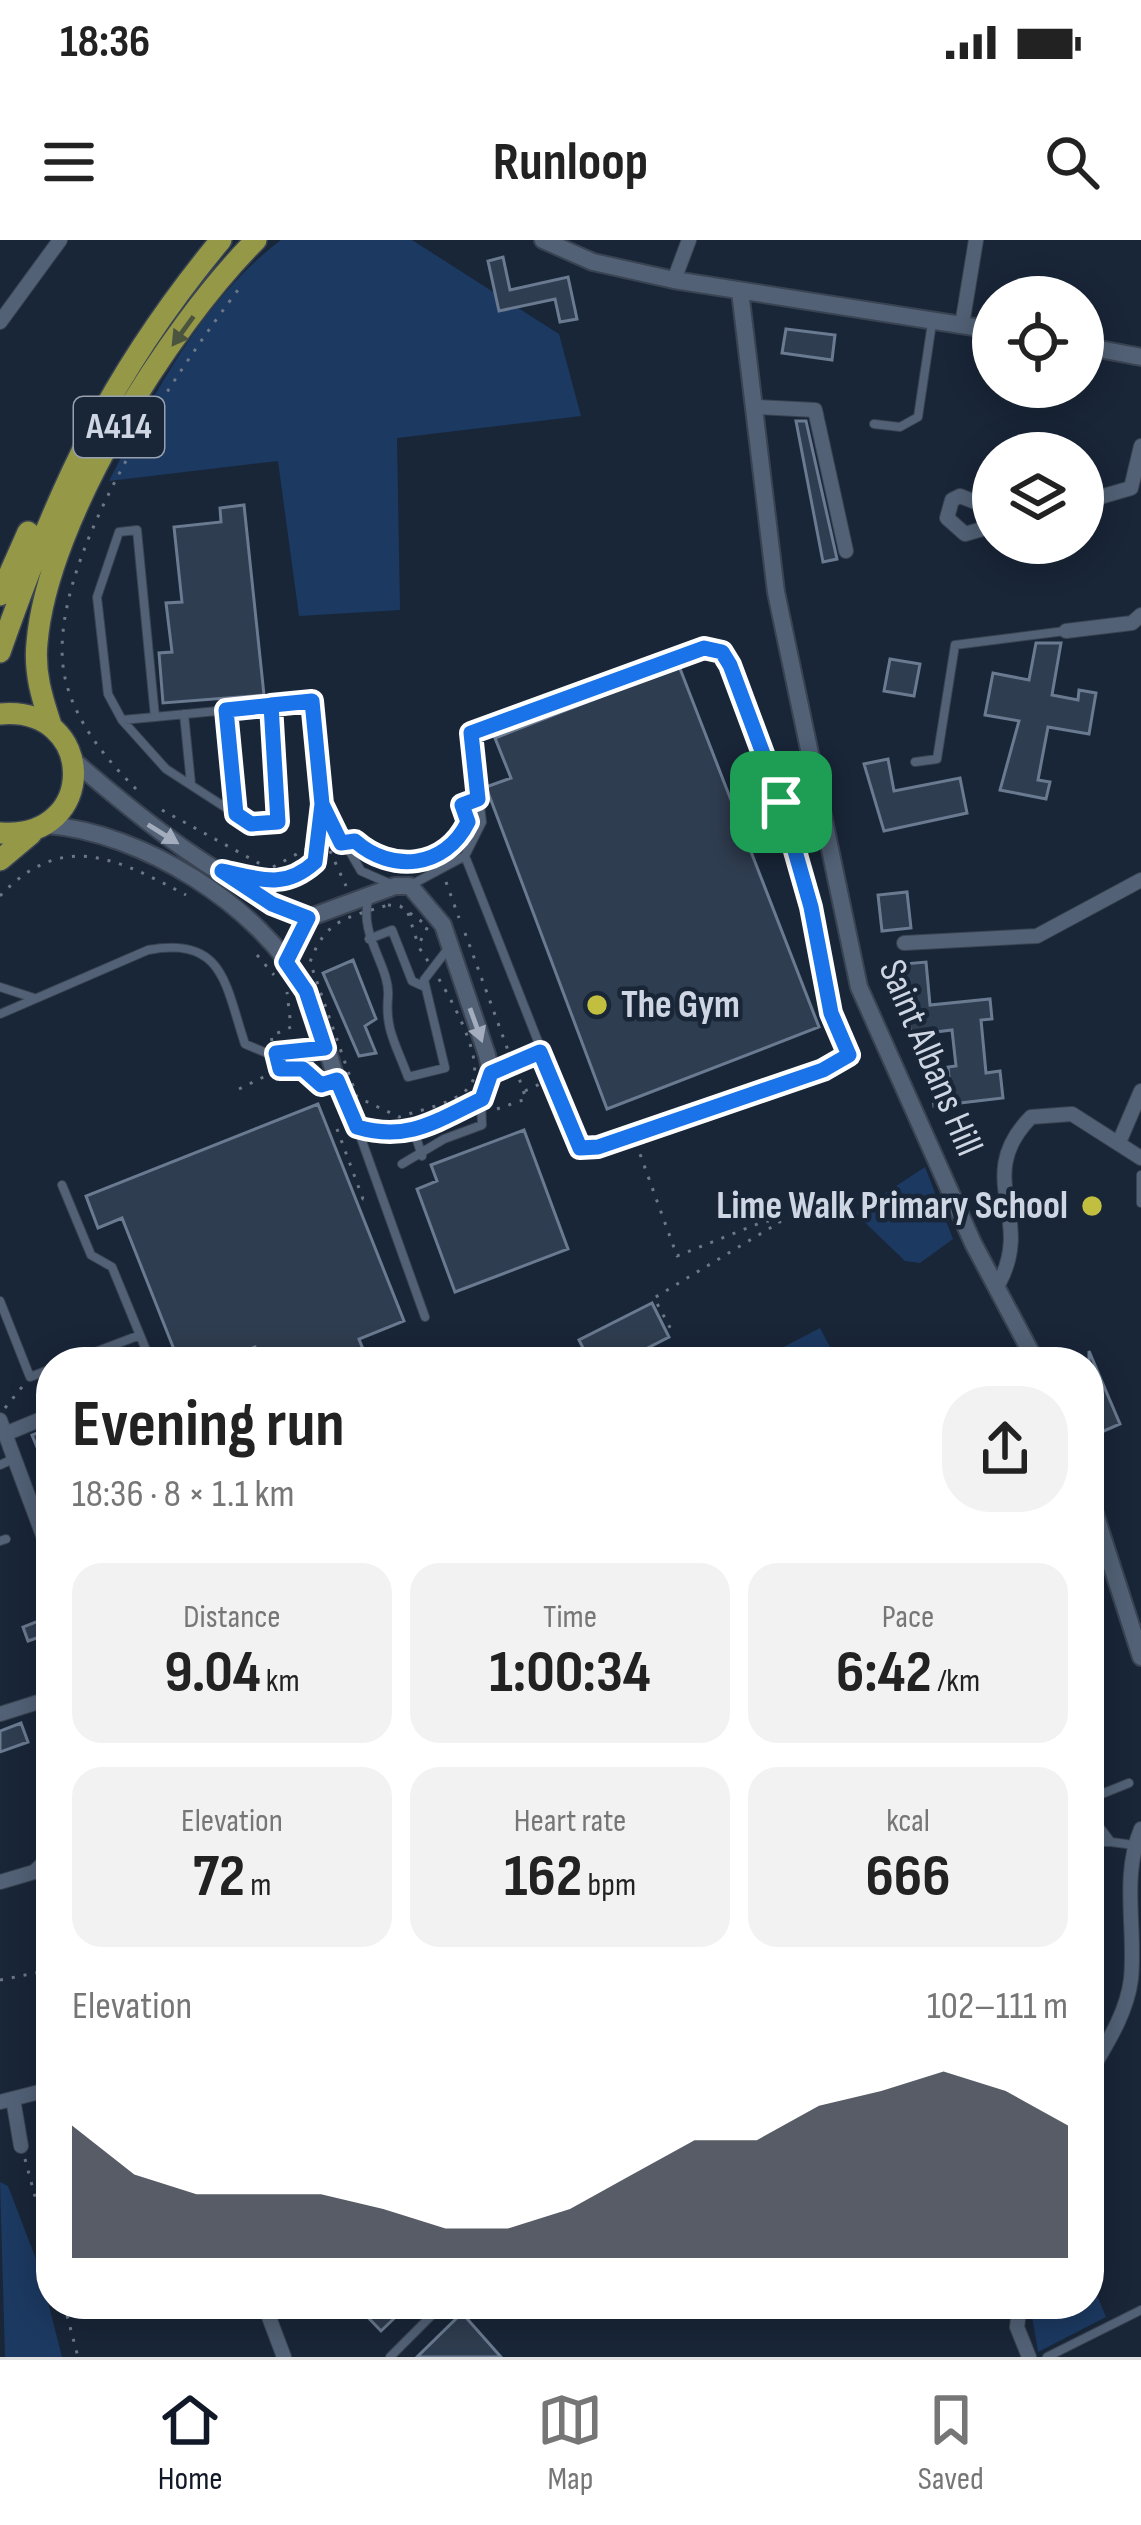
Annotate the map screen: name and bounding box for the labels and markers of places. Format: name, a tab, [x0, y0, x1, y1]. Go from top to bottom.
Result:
pin	[730, 751, 832, 853]
place label: The Gym	[621, 982, 740, 1029]
marker: The Gym	[584, 992, 610, 1018]
place label: Lime Walk Primary School	[716, 1183, 1068, 1230]
marker: Lime Walk Primary School	[1079, 1193, 1105, 1219]

